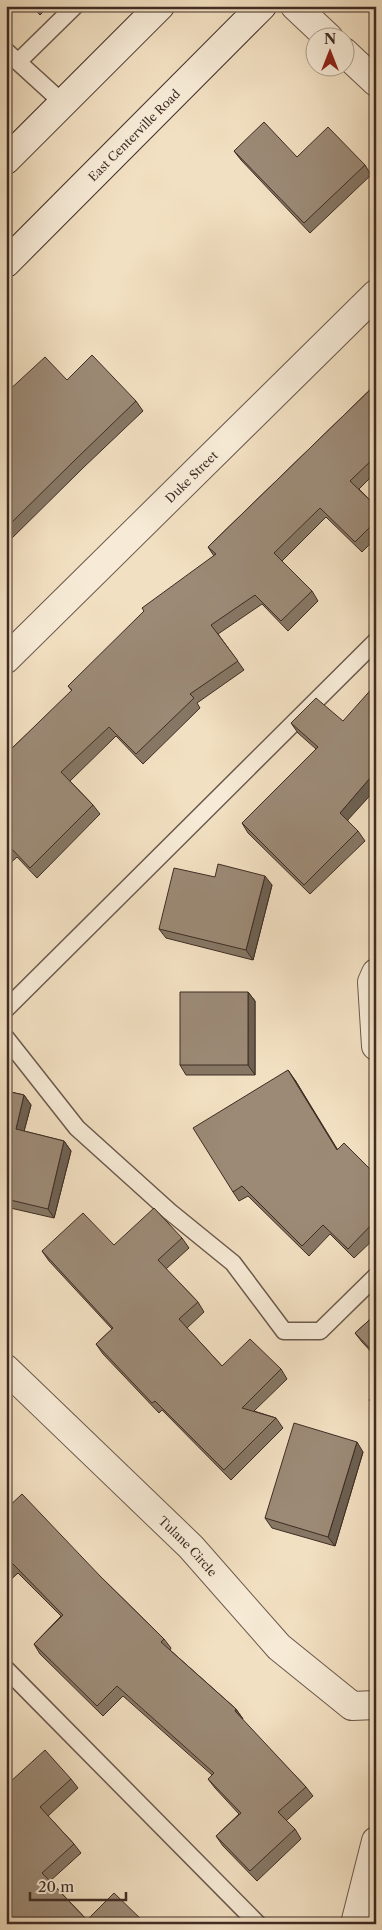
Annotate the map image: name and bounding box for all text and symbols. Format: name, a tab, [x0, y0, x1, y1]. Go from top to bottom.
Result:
north arrow	[304, 28, 354, 78]
text: N	[324, 30, 336, 48]
street label: East Centerville Road	[85, 85, 183, 184]
street label: Duke Street	[162, 447, 221, 505]
street label: Tulane Circle	[156, 1513, 221, 1579]
scale bar	[30, 1870, 126, 1902]
text: 20 m	[38, 1877, 74, 1896]

